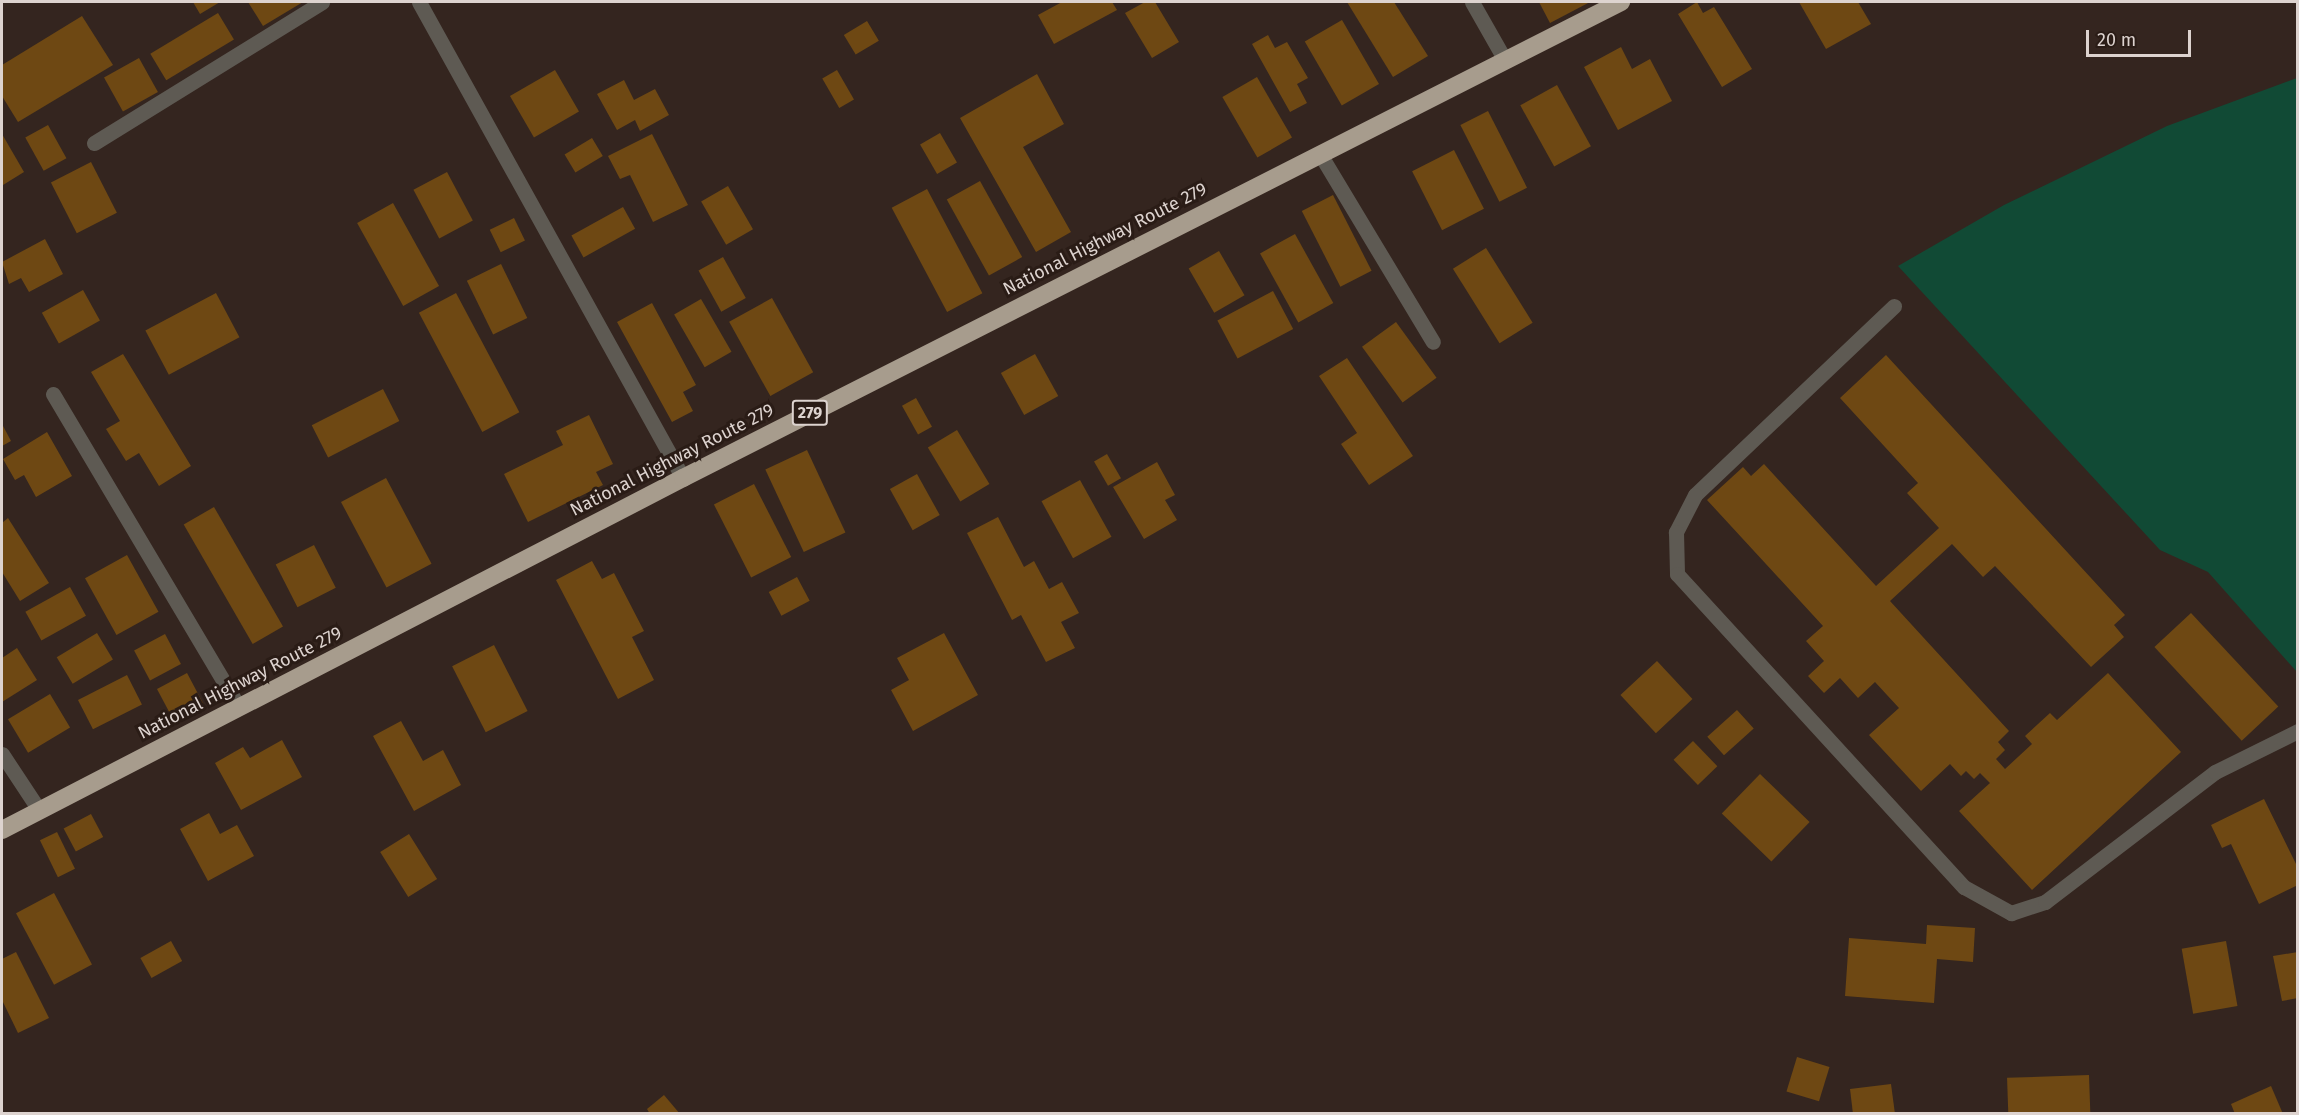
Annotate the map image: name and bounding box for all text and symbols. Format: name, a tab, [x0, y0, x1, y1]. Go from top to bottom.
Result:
scale bar	[2089, 18, 2194, 56]
text: 20 m	[2097, 29, 2136, 51]
street label: National Highway Route 279	[1000, 178, 1210, 300]
street label: National Highway Route 279	[567, 399, 777, 521]
road number: 279	[790, 400, 830, 426]
street label: National Highway Route 279	[135, 622, 345, 744]

